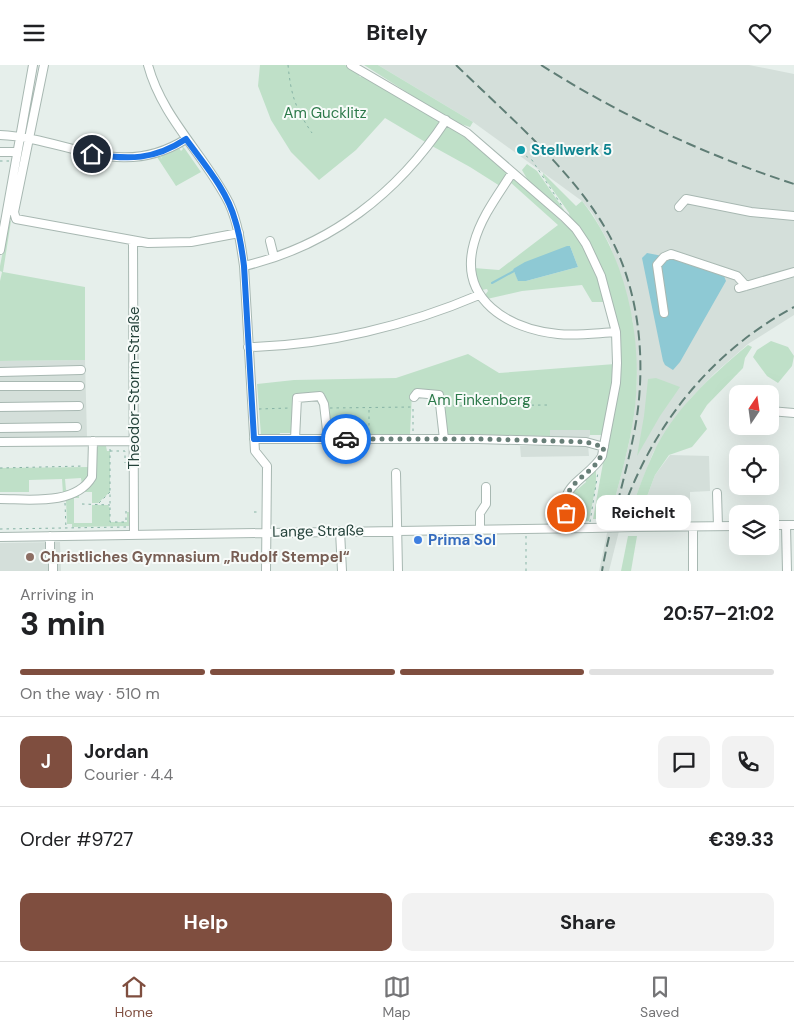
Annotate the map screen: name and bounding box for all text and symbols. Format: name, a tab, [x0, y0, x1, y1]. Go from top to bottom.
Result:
text: Bitely	[366, 18, 428, 47]
icon: menu	[20, 19, 48, 47]
icon: heart	[746, 19, 774, 47]
park label: Am Gucklitz	[283, 103, 367, 123]
pin	[71, 133, 113, 175]
icon: home	[78, 140, 106, 168]
place label: Stellwerk 5	[531, 140, 612, 160]
marker: Stellwerk 5	[515, 144, 527, 156]
street label: Theodor-Storm-Straße	[124, 306, 144, 470]
north arrow	[729, 385, 779, 435]
map controls	[729, 385, 779, 555]
park label: Am Finkenberg	[427, 390, 531, 410]
courier	[321, 414, 371, 464]
icon: car	[332, 425, 360, 453]
button: locate	[729, 445, 779, 495]
pin	[545, 492, 587, 534]
callout: Reichelt	[596, 495, 691, 531]
icon: bag	[552, 499, 580, 527]
text: Reichelt	[611, 502, 676, 523]
button: layers	[729, 505, 779, 555]
street label: Lange Straße	[272, 520, 364, 542]
place label: Prima Sol	[428, 530, 496, 550]
marker: Prima Sol	[412, 534, 424, 546]
place label: Christliches Gymnasium „Rudolf Stempel“	[40, 547, 350, 567]
marker: Christliches Gymnasium „Rudolf Stempel“	[24, 551, 36, 563]
text: Arriving in	[20, 584, 94, 605]
text: 20:57–21:02	[663, 601, 774, 626]
text: 3 min	[20, 603, 105, 645]
text: On the way · 510 m	[20, 683, 160, 704]
button: chat	[658, 736, 710, 788]
button: phone	[722, 736, 774, 788]
text: Jordan	[84, 739, 149, 764]
text: J	[41, 749, 51, 774]
text: Courier · 4.4	[84, 764, 173, 785]
text: Order #9727	[20, 827, 133, 852]
text: €39.33	[709, 827, 774, 852]
button: Help	[20, 893, 392, 951]
button: Share	[402, 893, 774, 951]
tab: Home	[115, 973, 153, 1021]
tab: Map	[382, 973, 411, 1021]
tab: Saved	[640, 973, 679, 1021]

